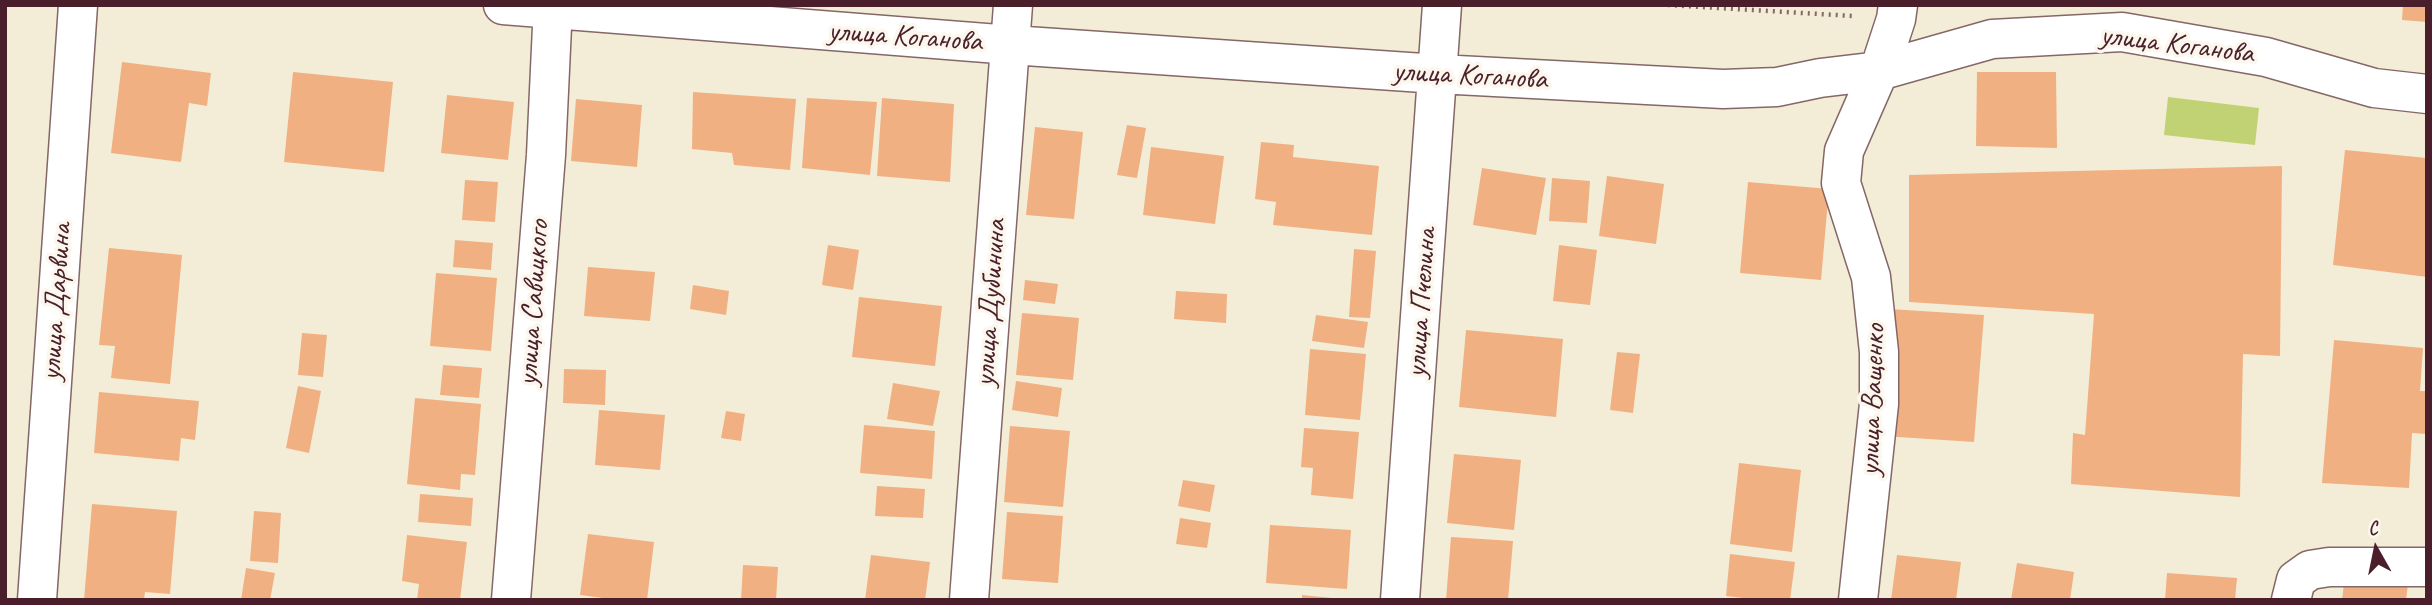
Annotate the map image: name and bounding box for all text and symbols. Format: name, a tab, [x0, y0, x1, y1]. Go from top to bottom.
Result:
street label: улица Коганова	[827, 14, 983, 60]
street label: улица Коганова	[2098, 18, 2256, 72]
street label: улица Коганова	[1392, 54, 1548, 98]
street label: улица Дубинина	[967, 218, 1015, 388]
street label: улица Савицкого	[510, 219, 558, 387]
street label: улица Дарвина	[34, 222, 80, 382]
street label: улица Пчелина	[1399, 227, 1445, 379]
street label: улица Ващенко	[1852, 323, 1894, 477]
north arrow	[2341, 514, 2411, 584]
text: С	[2366, 516, 2379, 541]

